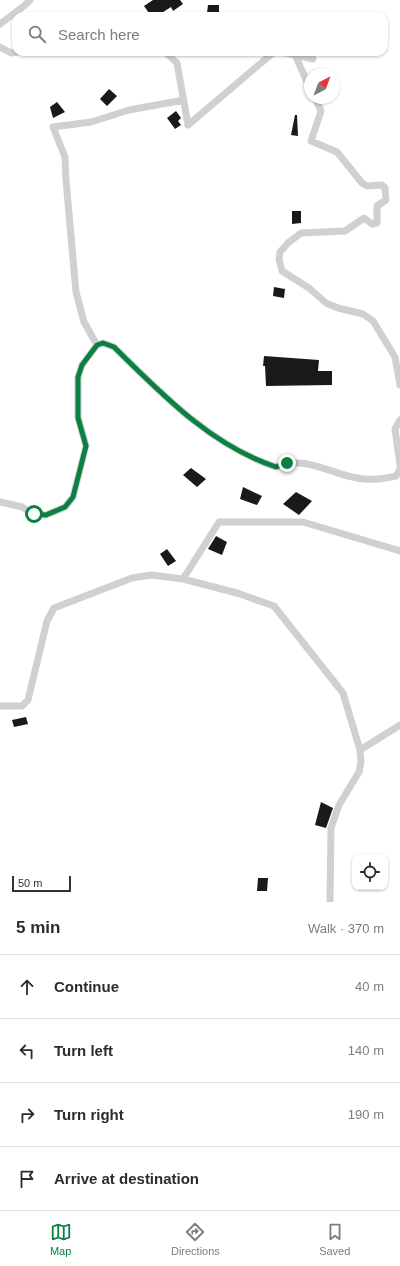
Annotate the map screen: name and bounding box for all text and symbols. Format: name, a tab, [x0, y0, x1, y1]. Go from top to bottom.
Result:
search box	[12, 12, 388, 56]
icon: search	[26, 23, 48, 45]
text: Search here	[58, 26, 140, 43]
north arrow	[304, 68, 340, 104]
route end	[278, 454, 296, 472]
route start	[25, 505, 43, 523]
map controls	[352, 854, 388, 890]
button: locate	[352, 854, 388, 890]
scale bar	[12, 874, 71, 893]
text: 50 m	[18, 877, 42, 889]
text: 5 min	[16, 918, 60, 937]
text: Walk · 370 m	[308, 921, 384, 936]
icon: ahead	[16, 976, 38, 998]
text: Continue	[54, 978, 119, 995]
text: 40 m	[355, 979, 384, 994]
icon: left	[16, 1040, 38, 1062]
text: Turn left	[54, 1042, 113, 1059]
text: 140 m	[348, 1043, 384, 1058]
icon: right	[16, 1104, 38, 1126]
text: Turn right	[54, 1106, 124, 1123]
text: 190 m	[348, 1107, 384, 1122]
icon: arrive	[16, 1168, 38, 1190]
text: Arrive at destination	[54, 1170, 199, 1187]
tab: Map	[50, 1221, 72, 1257]
tab: Directions	[171, 1221, 220, 1257]
tab: Saved	[319, 1221, 350, 1257]

